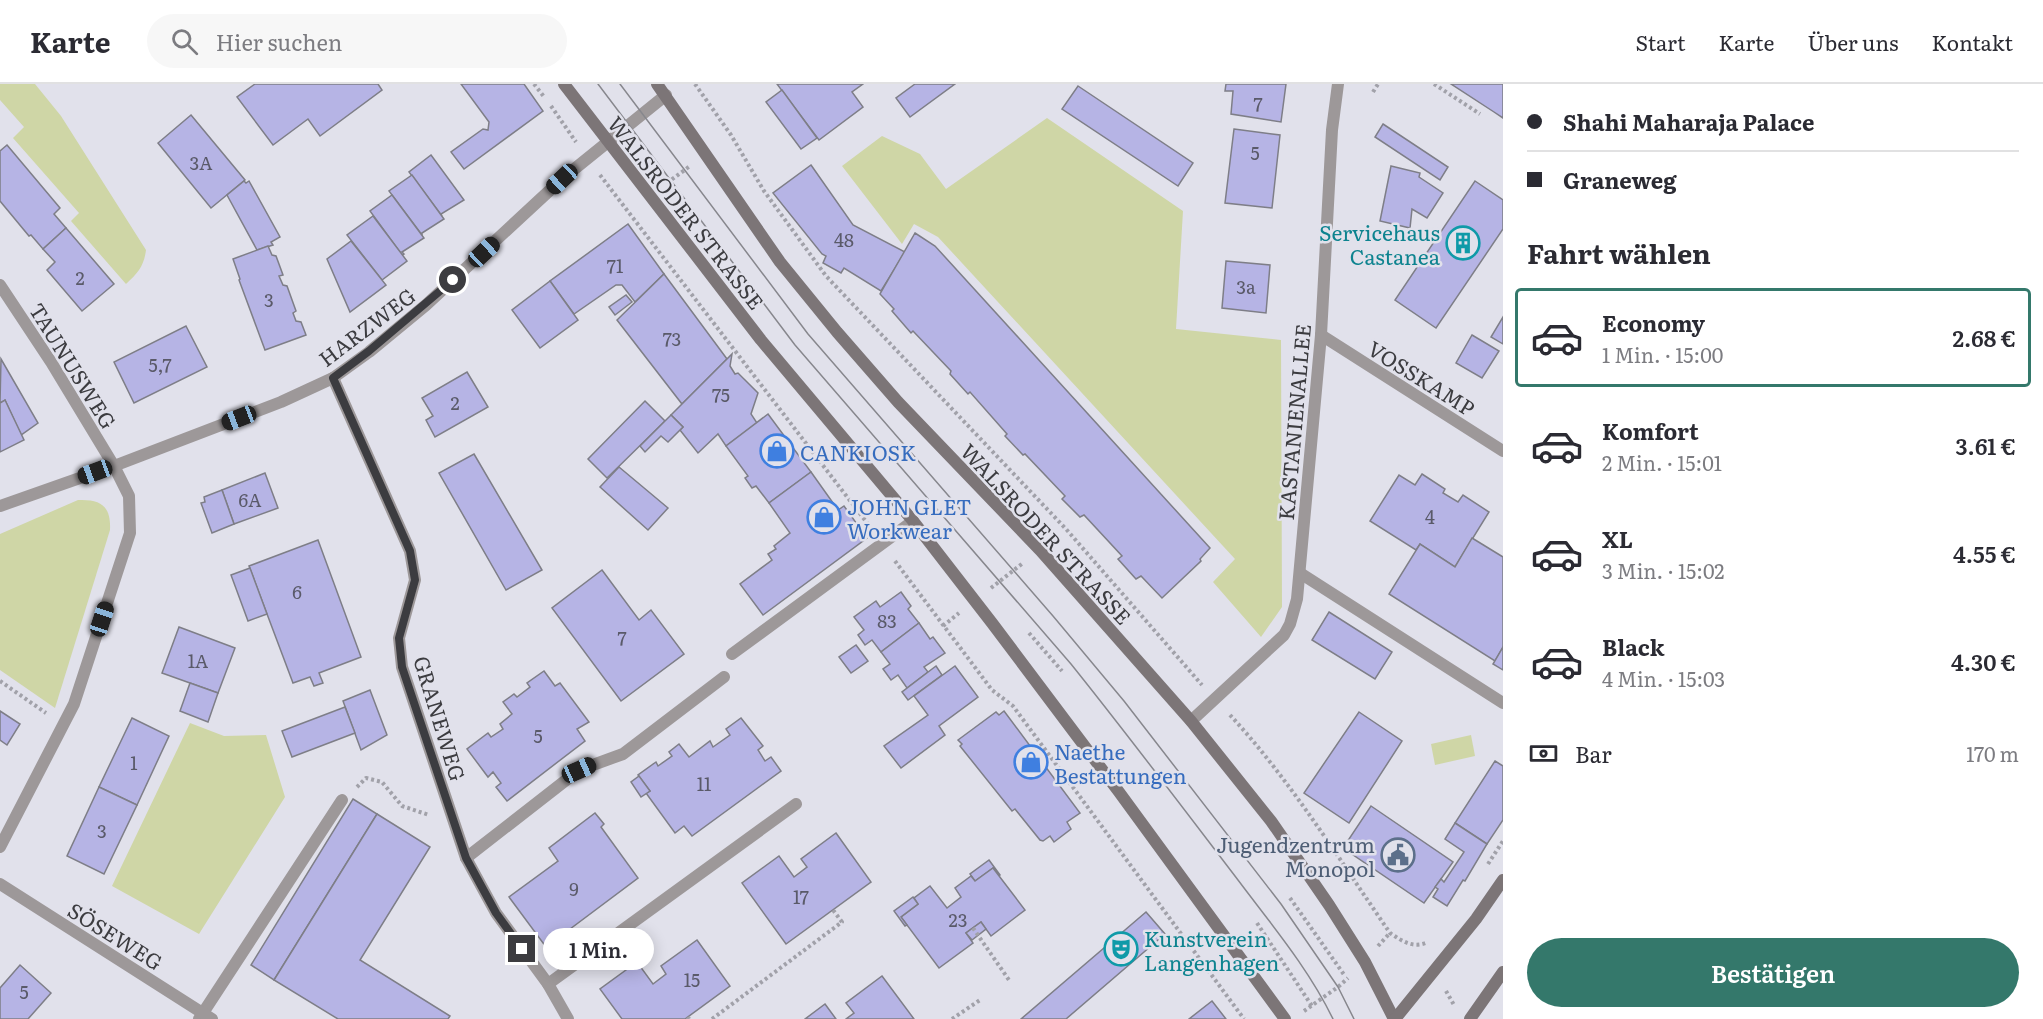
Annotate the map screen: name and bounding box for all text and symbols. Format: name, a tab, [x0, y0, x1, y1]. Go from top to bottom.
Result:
search box	[147, 14, 567, 68]
text: Karte	[30, 20, 111, 62]
icon: search	[168, 25, 201, 58]
text: Hier suchen	[216, 25, 342, 58]
text: Start	[1635, 26, 1686, 57]
text: Karte	[1719, 26, 1774, 57]
text: Über uns	[1807, 26, 1898, 57]
text: Kontakt	[1931, 26, 2013, 57]
house number: 7	[1253, 90, 1263, 117]
text: Shahi Maharaja Palace	[1563, 105, 1814, 138]
street label: WALSRODER STRASSE	[602, 109, 772, 315]
house number: 5	[1250, 139, 1260, 166]
house number: 3A	[190, 149, 213, 176]
car	[543, 160, 581, 198]
text: Graneweg	[1563, 163, 1677, 196]
place label: Servicehaus Castanea	[1319, 216, 1441, 271]
building icon: Servicehaus Castanea	[1445, 225, 1481, 261]
house number: 48	[834, 226, 854, 253]
text: Fahrt wählen	[1527, 232, 1711, 272]
car	[465, 233, 503, 271]
house number: 71	[607, 252, 623, 279]
house number: 2	[75, 264, 85, 291]
route start	[439, 266, 466, 293]
house number: 3a	[1236, 273, 1256, 300]
street label: HARZWEG	[311, 279, 421, 373]
house number: 3	[264, 286, 274, 313]
street label: TAUNUSWEG	[23, 296, 125, 434]
text: Economy	[1602, 306, 1705, 339]
icon: car	[1530, 311, 1584, 365]
text: 2.68 €	[1953, 321, 2016, 354]
street label: KASTANIENALLEE	[1269, 322, 1317, 522]
house number: 73	[663, 325, 681, 352]
street label: VOSSKAMP	[1362, 332, 1482, 422]
text: 1 Min. · 15:00	[1602, 339, 1723, 369]
house number: 5,7	[148, 351, 172, 378]
house number: 75	[712, 381, 730, 408]
house number: 2	[450, 389, 460, 416]
car	[219, 403, 259, 433]
text: Komfort	[1602, 414, 1699, 447]
icon: car	[1530, 419, 1584, 473]
text: 3.61 €	[1955, 429, 2016, 462]
shop icon: CANKIOSK	[759, 433, 795, 469]
street label: WALSRODER STRASSE	[955, 435, 1139, 631]
place label: CANKIOSK	[800, 436, 916, 467]
text: 2 Min. · 15:01	[1602, 447, 1722, 477]
car	[75, 457, 115, 487]
house number: 6A	[239, 486, 261, 513]
place label: JOHN GLET Workwear	[847, 490, 971, 545]
shop icon: JOHN GLET Workwear	[806, 499, 842, 535]
house number: 4	[1425, 503, 1435, 530]
text: XL	[1602, 522, 1633, 555]
icon: car	[1530, 527, 1584, 581]
text: 4.55 €	[1953, 537, 2016, 570]
text: 3 Min. · 15:02	[1602, 555, 1724, 585]
house number: 6	[292, 578, 302, 605]
car	[88, 599, 116, 639]
house number: 83	[877, 607, 897, 634]
house number: 7	[617, 624, 627, 651]
text: Black	[1602, 630, 1664, 663]
icon: car	[1530, 635, 1584, 689]
text: 4.30 €	[1951, 645, 2016, 678]
house number: 1A	[188, 647, 208, 674]
street label: GRANEWEG	[407, 652, 475, 785]
text: 4 Min. · 15:03	[1602, 663, 1725, 693]
house number: 5	[533, 722, 543, 749]
place label: Naethe Bestattungen	[1054, 735, 1187, 790]
icon: cash	[1527, 737, 1560, 770]
text: Bar	[1575, 737, 1612, 770]
text: 170 m	[1966, 738, 2019, 768]
shop icon: Naethe Bestattungen	[1013, 744, 1049, 780]
house number: 1	[130, 749, 138, 776]
car	[559, 754, 599, 786]
house number: 11	[697, 770, 711, 797]
house number: 3	[97, 817, 107, 844]
place label: Jugendzentrum Monopol	[1216, 828, 1375, 883]
public building icon: Jugendzentrum Monopol	[1380, 837, 1416, 873]
house number: 9	[569, 875, 579, 902]
house number: 17	[793, 883, 809, 910]
street label: SÖSEWEG	[63, 894, 170, 976]
house number: 23	[949, 906, 967, 933]
place label: Kunstverein Langenhagen	[1144, 922, 1279, 977]
callout: 1 Min.	[543, 928, 654, 970]
theatre icon: Kunstverein Langenhagen	[1103, 931, 1139, 967]
text: 1 Min.	[569, 934, 628, 964]
route end	[508, 935, 535, 962]
button: Bestätigen	[1527, 938, 2019, 1007]
house number: 15	[684, 966, 700, 993]
house number: 5	[19, 978, 29, 1005]

